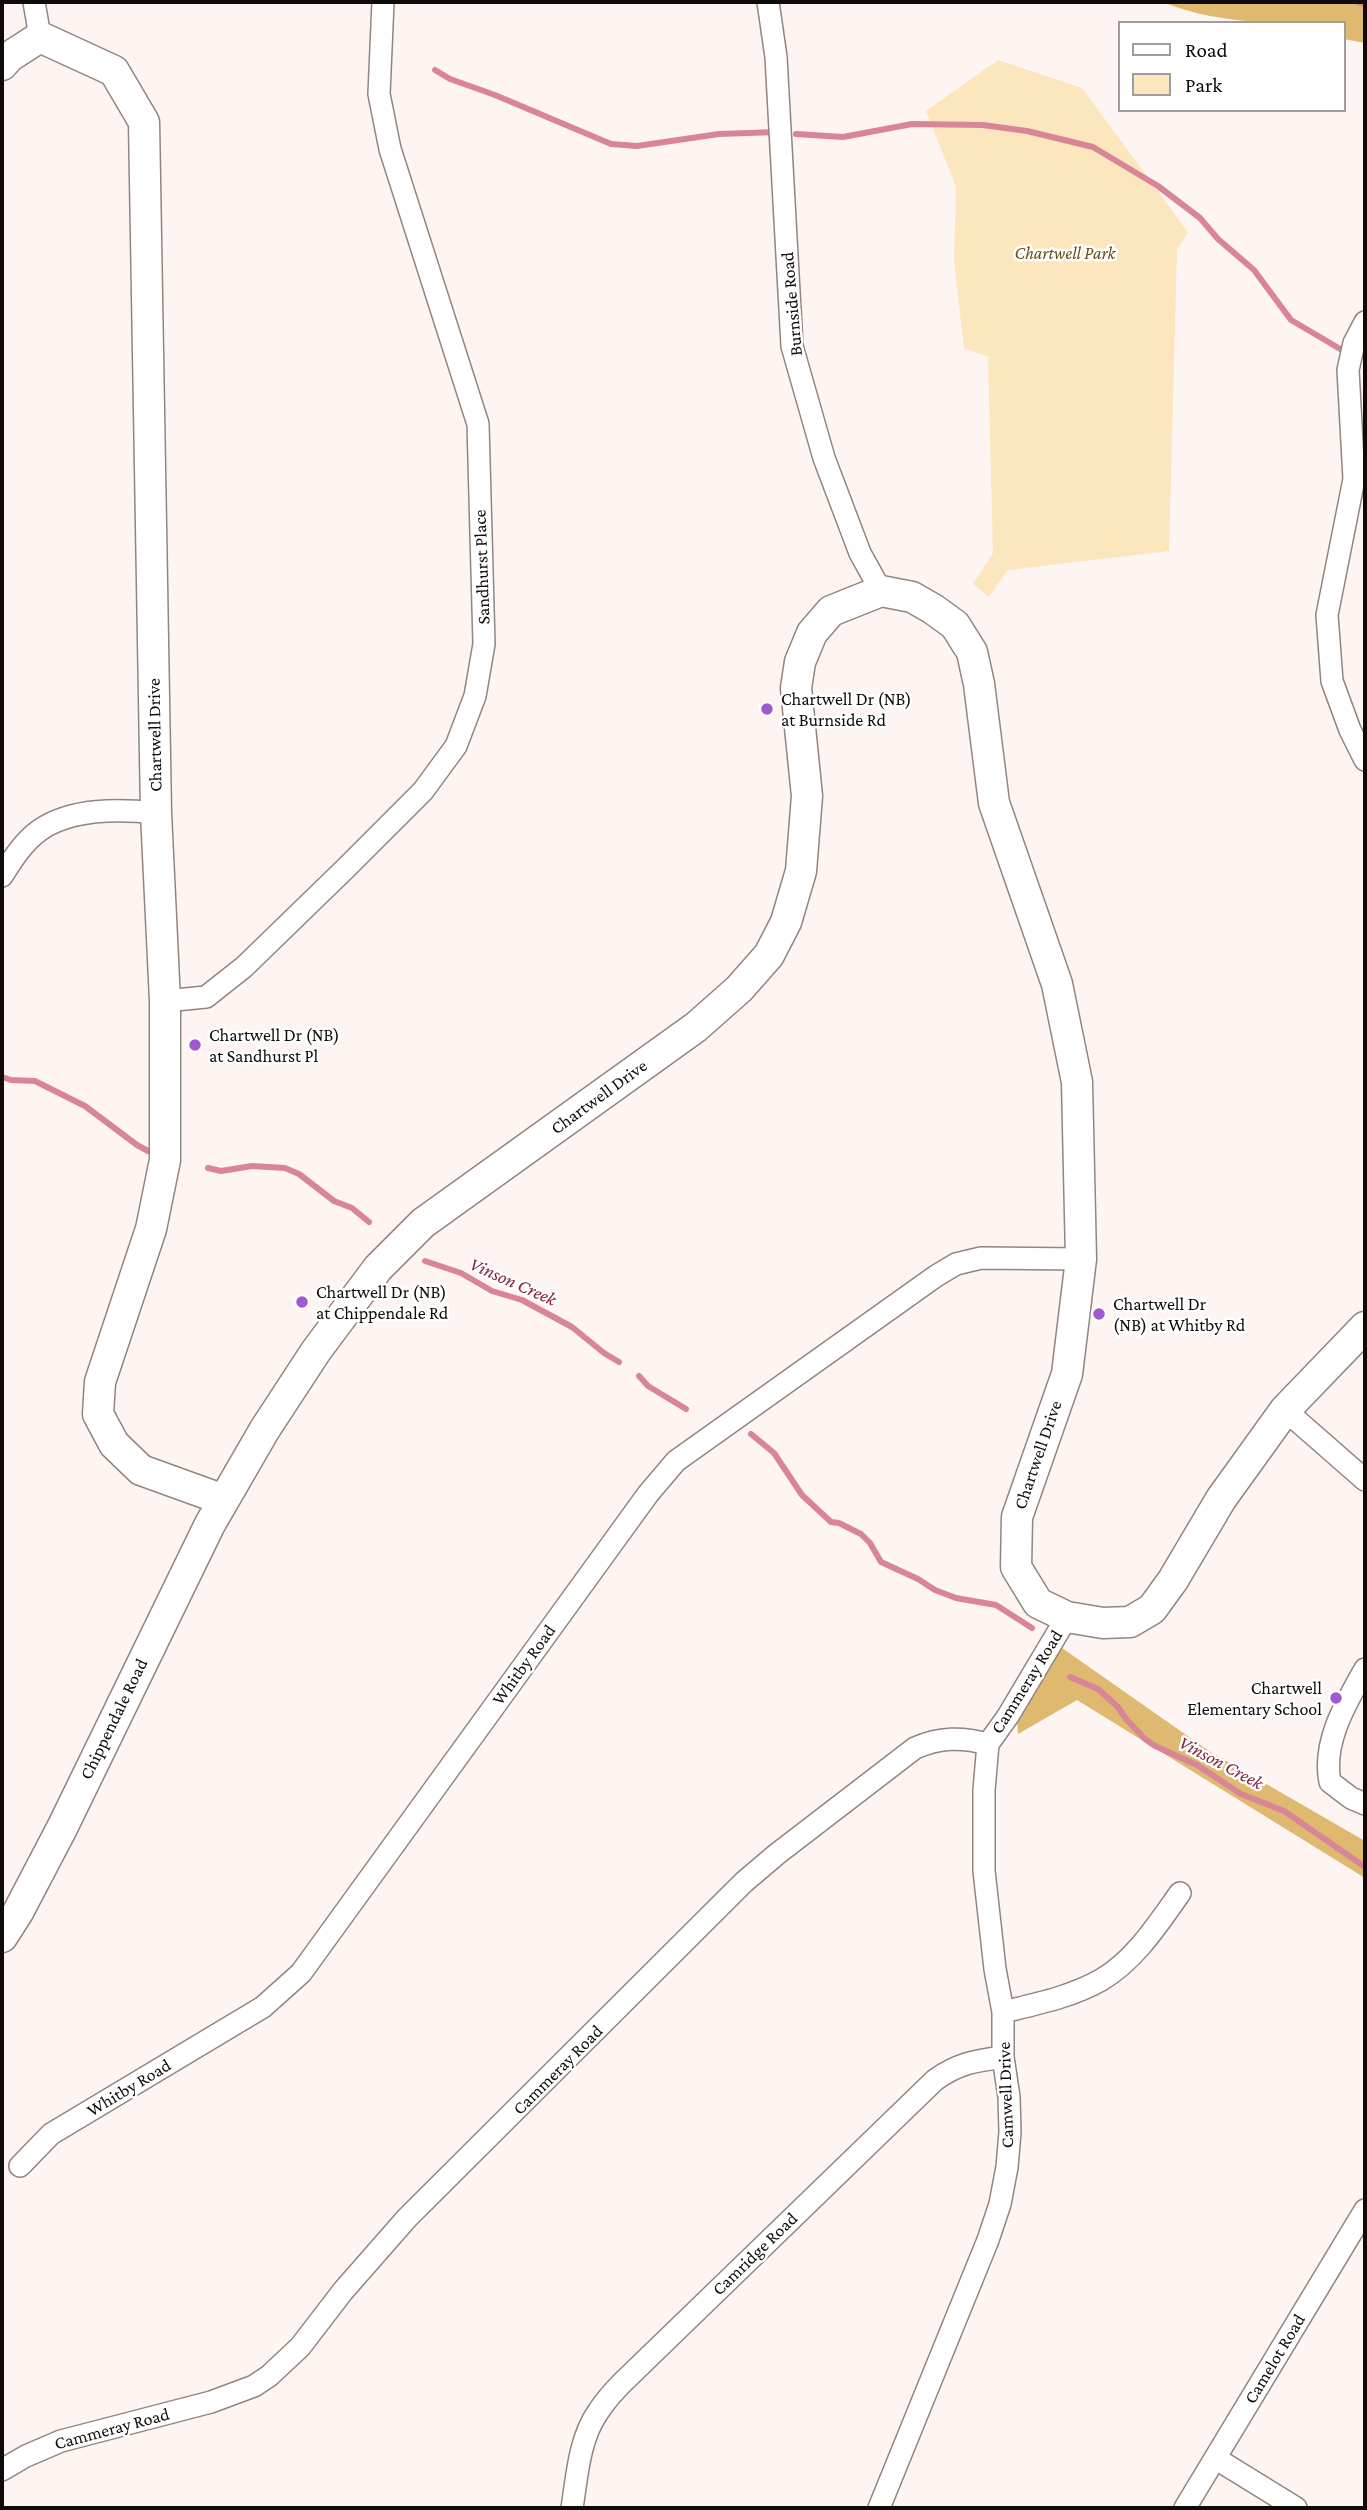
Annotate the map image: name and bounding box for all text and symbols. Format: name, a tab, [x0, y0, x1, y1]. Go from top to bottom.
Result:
legend	[1118, 21, 1346, 112]
text: Road	[1185, 38, 1228, 62]
text: Park	[1185, 73, 1222, 97]
park label: Chartwell Park	[1015, 242, 1115, 264]
street label: Burnside Road	[777, 251, 807, 357]
street label: Sandhurst Place	[469, 509, 495, 625]
street label: Chartwell Drive	[143, 678, 167, 792]
place label: Chartwell Dr (NB) at Burnside Rd	[781, 688, 912, 730]
marker: Chartwell Dr (NB) at Burnside Rd	[759, 701, 775, 717]
place label: Chartwell Dr (NB) at Sandhurst Pl	[209, 1024, 340, 1066]
marker: Chartwell Dr (NB) at Sandhurst Pl	[187, 1037, 203, 1053]
street label: Chartwell Drive	[547, 1055, 651, 1139]
water label: Vinson Creek	[466, 1253, 560, 1311]
place label: Chartwell Dr (NB) at Chippendale Rd	[316, 1281, 448, 1324]
place label: Chartwell Dr (NB) at Whitby Rd	[1113, 1293, 1245, 1336]
marker: Chartwell Dr (NB) at Chippendale Rd	[294, 1294, 310, 1310]
marker: Chartwell Dr (NB) at Whitby Rd	[1091, 1306, 1107, 1322]
street label: Chartwell Drive	[1009, 1398, 1067, 1512]
street label: Whitby Road	[488, 1621, 560, 1709]
street label: Cammeray Road	[987, 1626, 1067, 1738]
street label: Chippendale Road	[75, 1655, 153, 1783]
place label: Chartwell Elementary School	[1187, 1677, 1322, 1720]
marker: Chartwell Elementary School	[1328, 1690, 1344, 1706]
water label: Vinson Creek	[1175, 1731, 1267, 1795]
street label: Cammeray Road	[509, 2021, 607, 2119]
street label: Camwell Drive	[993, 2042, 1019, 2148]
street label: Whitby Road	[83, 2054, 175, 2122]
street label: Camridge Road	[708, 2208, 802, 2300]
street label: Camelot Road	[1240, 2310, 1310, 2408]
street label: Cammeray Road	[52, 2403, 172, 2455]

